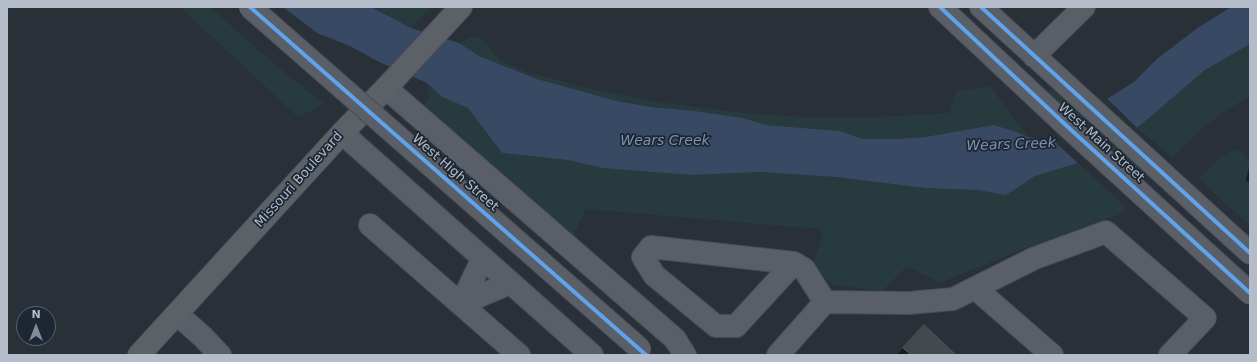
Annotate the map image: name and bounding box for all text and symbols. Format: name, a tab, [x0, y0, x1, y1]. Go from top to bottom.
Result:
street label: West Main Street	[1055, 100, 1147, 186]
street label: Missouri Boulevard	[252, 129, 346, 231]
street label: West High Street	[409, 131, 501, 215]
water label: Wears Creek	[620, 133, 710, 149]
water label: Wears Creek	[966, 135, 1056, 155]
north arrow	[16, 306, 56, 346]
text: N	[31, 308, 41, 321]

